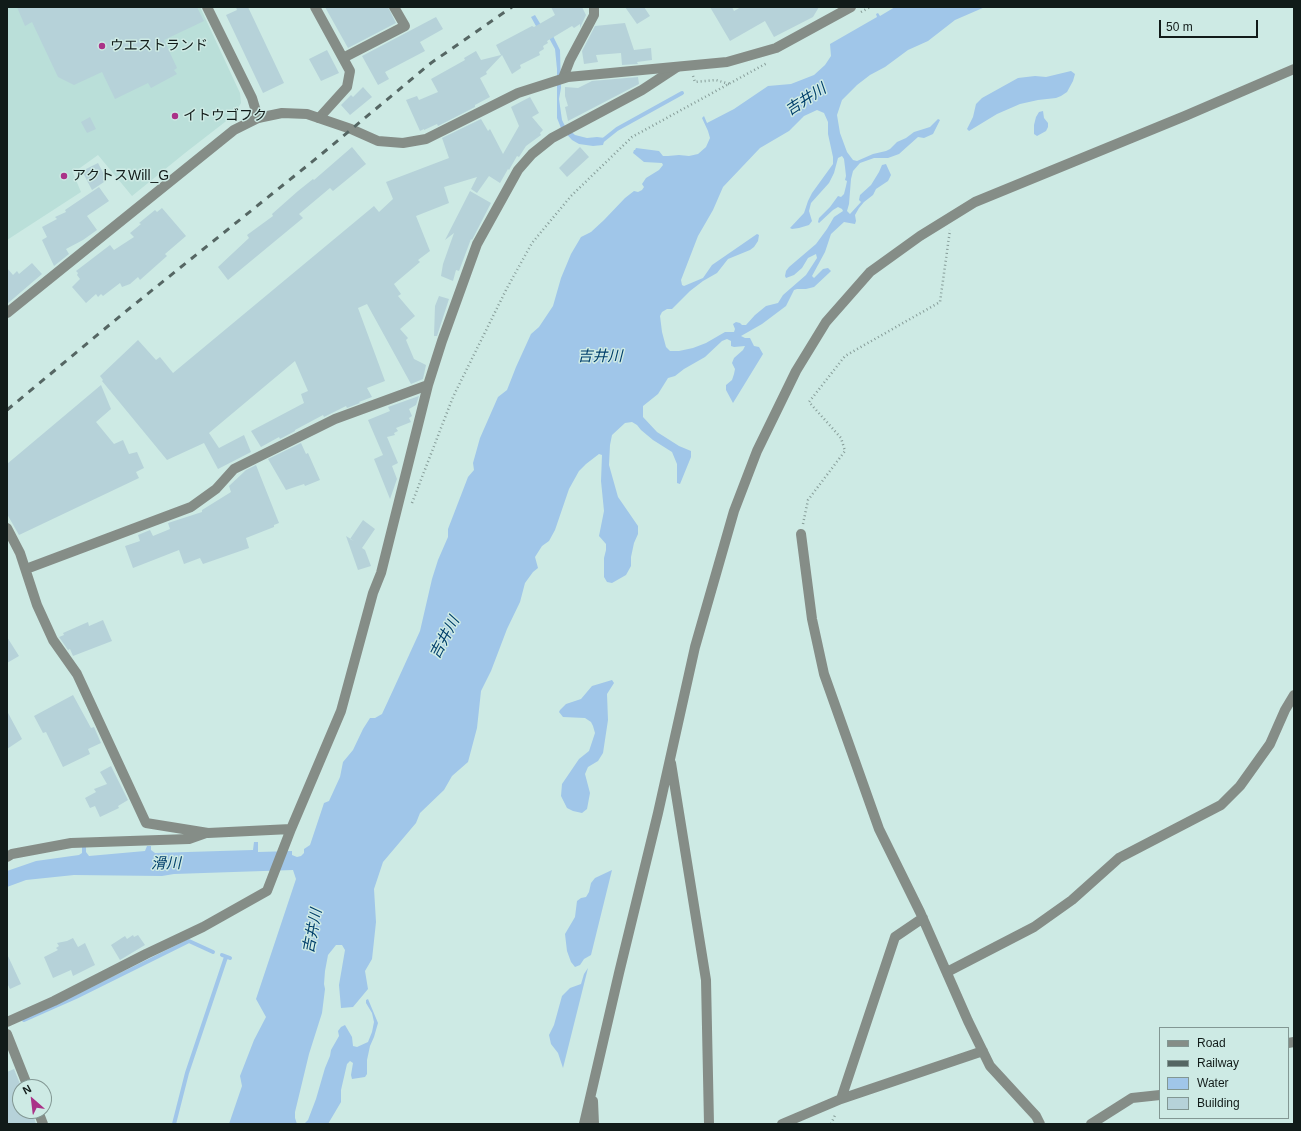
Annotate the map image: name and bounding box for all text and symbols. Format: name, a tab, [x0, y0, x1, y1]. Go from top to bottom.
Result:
scale bar	[1161, 12, 1260, 38]
text: 50 m	[1166, 20, 1193, 34]
place label: ウエストランド	[110, 38, 208, 54]
marker: ウエストランド	[97, 41, 107, 51]
water label: 吉井川	[782, 80, 830, 120]
place label: イトウゴフク	[183, 108, 267, 124]
marker: イトウゴフク	[170, 111, 180, 121]
place label: アクトスWill_G	[72, 168, 169, 184]
marker: アクトスWill_G	[59, 171, 69, 181]
water label: 吉井川	[578, 348, 622, 366]
water label: 吉井川	[426, 614, 464, 662]
water label: 滑川	[151, 855, 181, 873]
water label: 吉井川	[300, 907, 326, 955]
legend	[1159, 1027, 1289, 1119]
text: Road	[1197, 1036, 1226, 1050]
text: Railway	[1197, 1056, 1239, 1070]
text: Water	[1197, 1076, 1229, 1090]
north arrow	[12, 1079, 52, 1119]
text: N	[21, 1082, 33, 1096]
text: Building	[1197, 1096, 1240, 1110]

